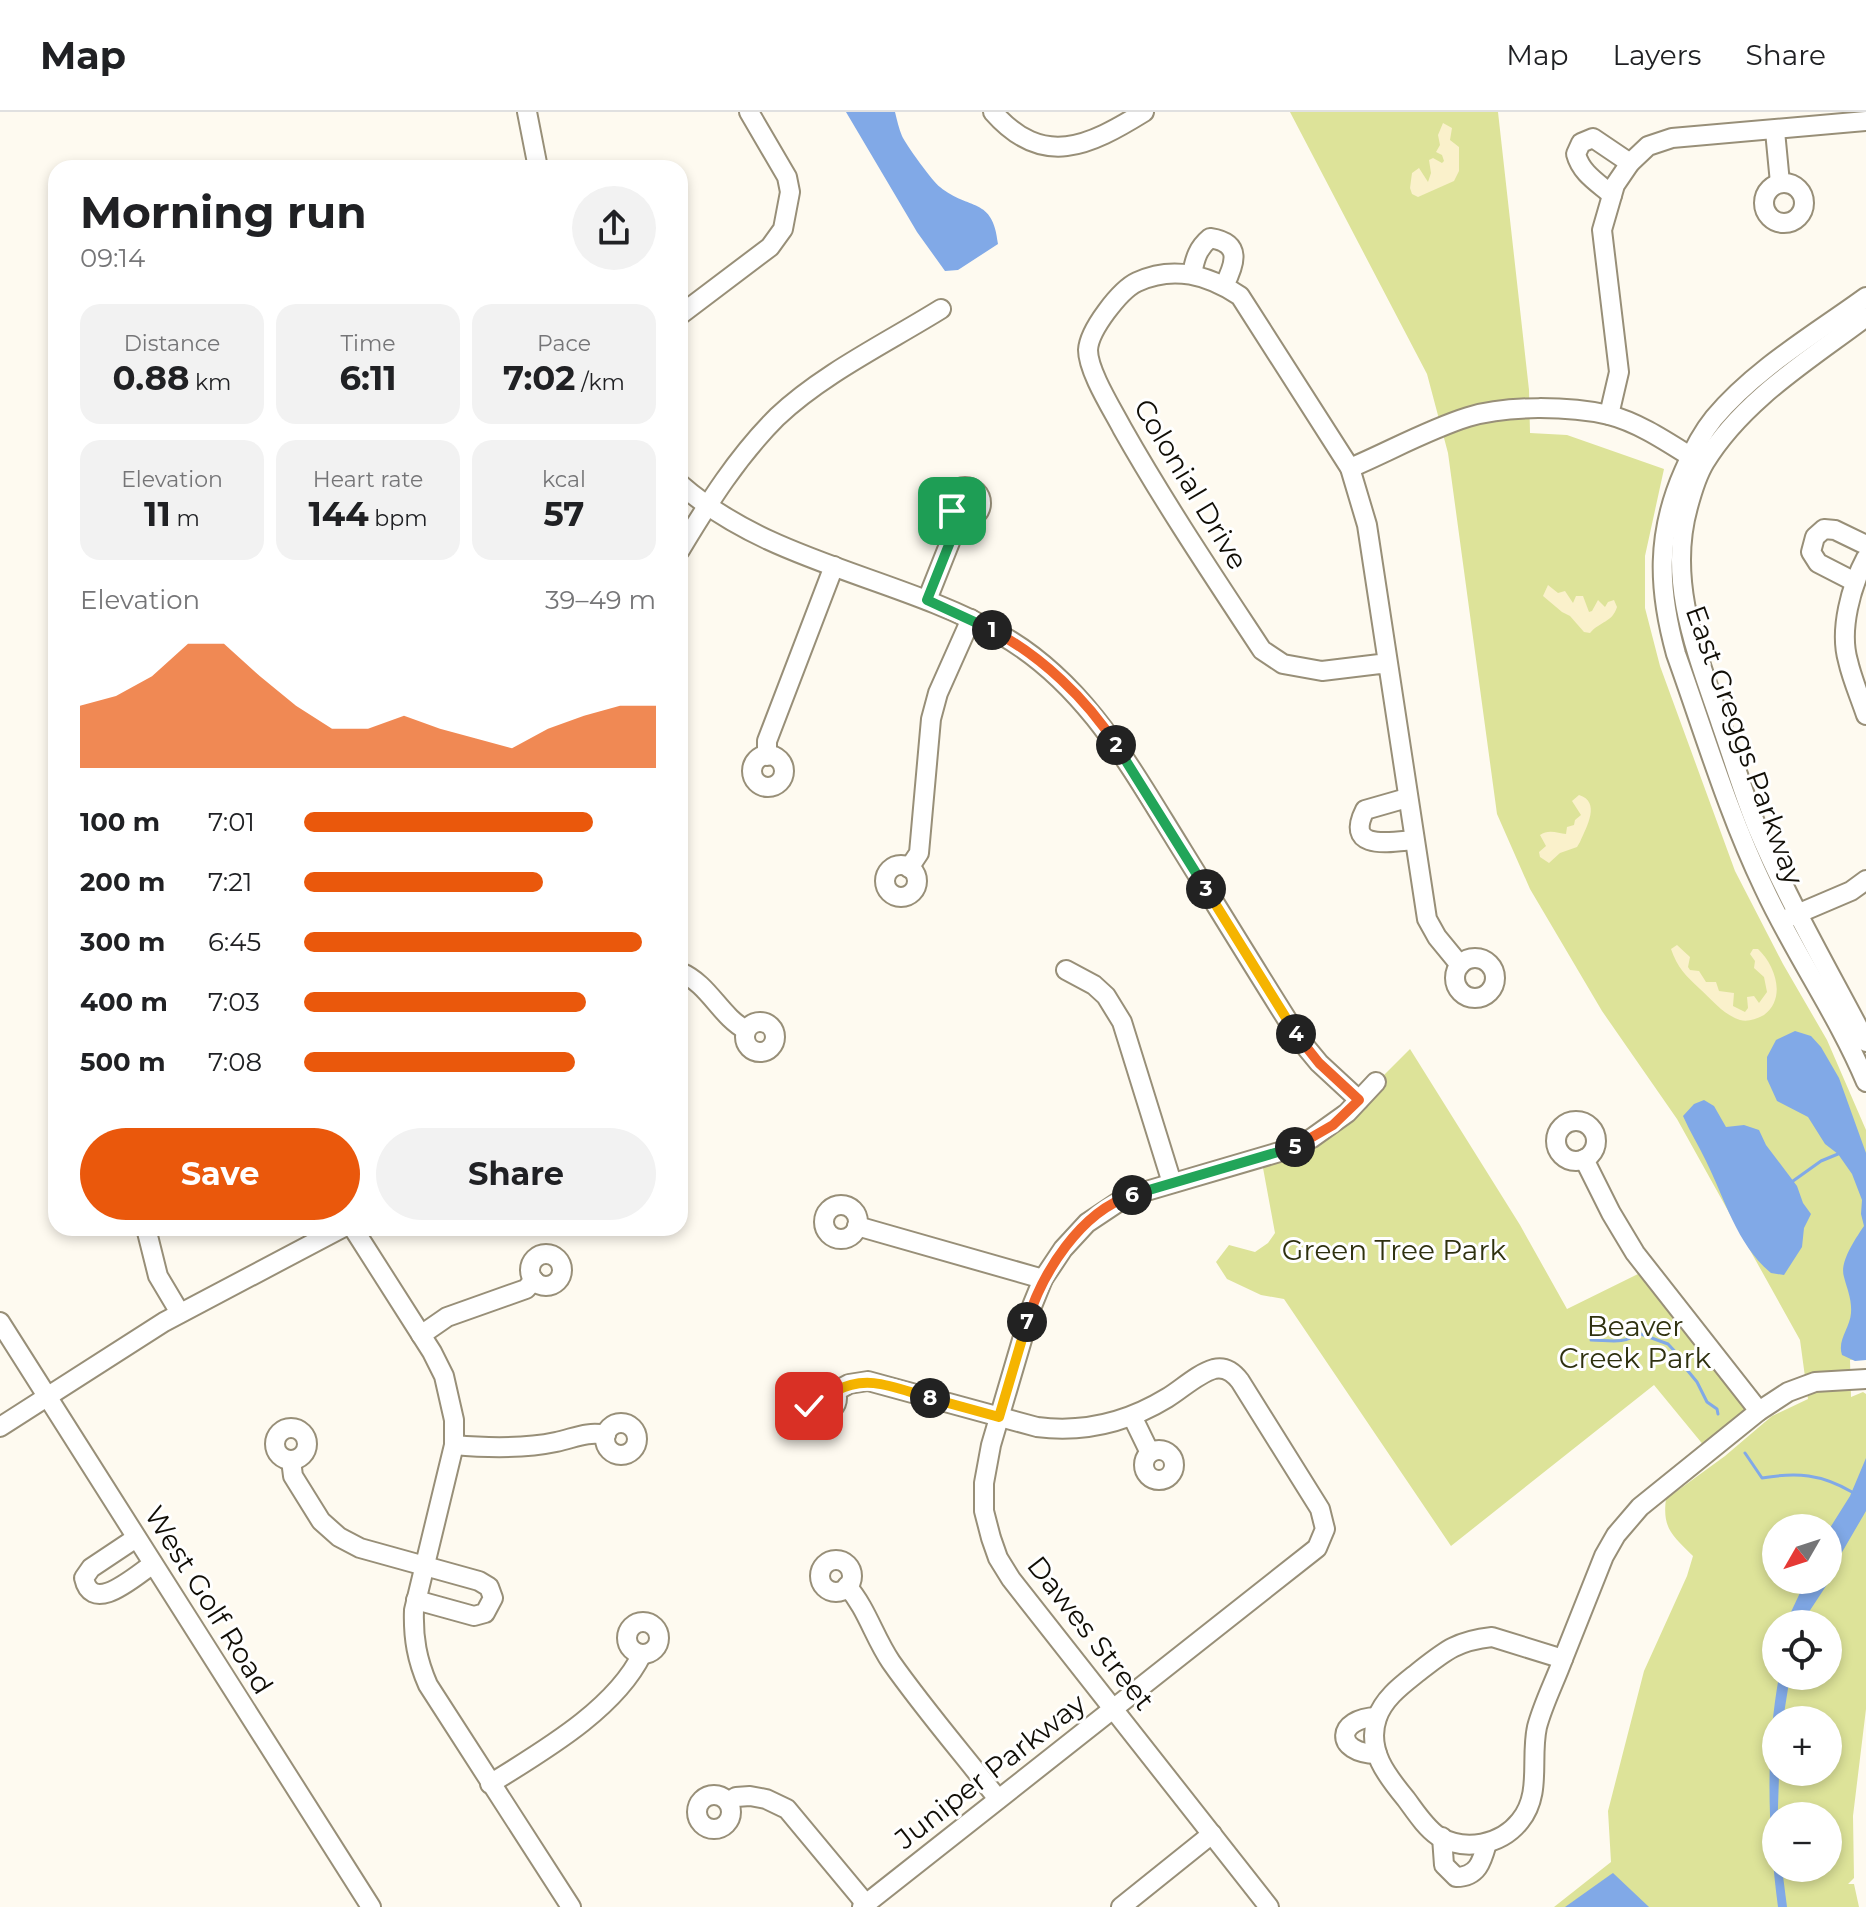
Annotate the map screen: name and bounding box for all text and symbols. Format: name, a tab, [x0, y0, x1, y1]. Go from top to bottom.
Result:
text: Map	[40, 32, 126, 79]
text: Map	[1506, 38, 1569, 72]
text: Layers	[1613, 38, 1702, 72]
text: Share	[1746, 38, 1826, 72]
text: Morning run	[80, 185, 367, 239]
button: share	[572, 186, 656, 270]
text: 09:14	[80, 242, 145, 274]
text: Distance	[124, 330, 220, 357]
text: Time	[340, 330, 396, 357]
text: Pace	[537, 330, 591, 357]
text: 0.88	[113, 357, 189, 399]
text: 6:11	[339, 357, 397, 399]
text: 7:02	[503, 357, 575, 399]
text: km	[189, 369, 231, 396]
text: /km	[575, 369, 625, 396]
street label: Colonial Drive	[1127, 393, 1255, 575]
text: Elevation	[121, 466, 223, 493]
text: Heart rate	[313, 466, 423, 493]
text: kcal	[542, 466, 586, 493]
pin	[918, 477, 986, 545]
icon: arrive	[930, 489, 974, 533]
text: 11	[144, 493, 171, 535]
text: 144	[308, 493, 369, 535]
text: 57	[544, 493, 584, 535]
text: m	[171, 505, 200, 532]
text: bpm	[369, 505, 428, 532]
text: Elevation	[80, 584, 200, 616]
text: 39–49 m	[545, 584, 656, 616]
street label: East Greggs Parkway	[1679, 601, 1812, 890]
pin: 1	[972, 610, 1012, 650]
text: 1	[988, 616, 996, 643]
pin: 2	[1096, 725, 1136, 765]
text: 2	[1110, 731, 1122, 758]
text: 100 m	[80, 806, 160, 838]
text: 7:01	[208, 806, 255, 838]
text: 200 m	[80, 866, 165, 898]
text: 7:21	[208, 866, 252, 898]
pin: 3	[1186, 869, 1226, 909]
text: 3	[1199, 875, 1213, 902]
text: 300 m	[80, 926, 165, 958]
text: 6:45	[208, 926, 261, 958]
text: 400 m	[80, 986, 168, 1018]
text: 7:03	[208, 986, 260, 1018]
pin: 4	[1276, 1014, 1316, 1054]
text: 4	[1288, 1020, 1304, 1047]
text: 500 m	[80, 1046, 165, 1078]
text: 7:08	[208, 1046, 262, 1078]
pin: 5	[1275, 1127, 1315, 1167]
button: Save	[80, 1128, 360, 1220]
button: Share	[376, 1128, 656, 1220]
text: 5	[1288, 1133, 1302, 1160]
pin: 6	[1112, 1175, 1152, 1215]
text: 6	[1125, 1181, 1139, 1208]
park label: Green Tree Park	[1282, 1233, 1506, 1267]
pin: 7	[1007, 1302, 1047, 1342]
text: 7	[1020, 1308, 1034, 1335]
park label: Beaver Creek Park	[1559, 1309, 1712, 1375]
pin	[775, 1372, 843, 1440]
pin: 8	[910, 1378, 950, 1418]
icon: check	[787, 1384, 831, 1428]
text: 8	[923, 1384, 937, 1411]
street label: West Golf Road	[137, 1500, 281, 1700]
north arrow	[1762, 1514, 1842, 1594]
map controls	[1762, 1514, 1842, 1882]
street label: Dawes Street	[1020, 1549, 1162, 1717]
button: locate	[1762, 1610, 1842, 1690]
street label: Juniper Parkway	[887, 1686, 1093, 1856]
button: +	[1762, 1706, 1842, 1786]
button: −	[1762, 1802, 1842, 1882]

